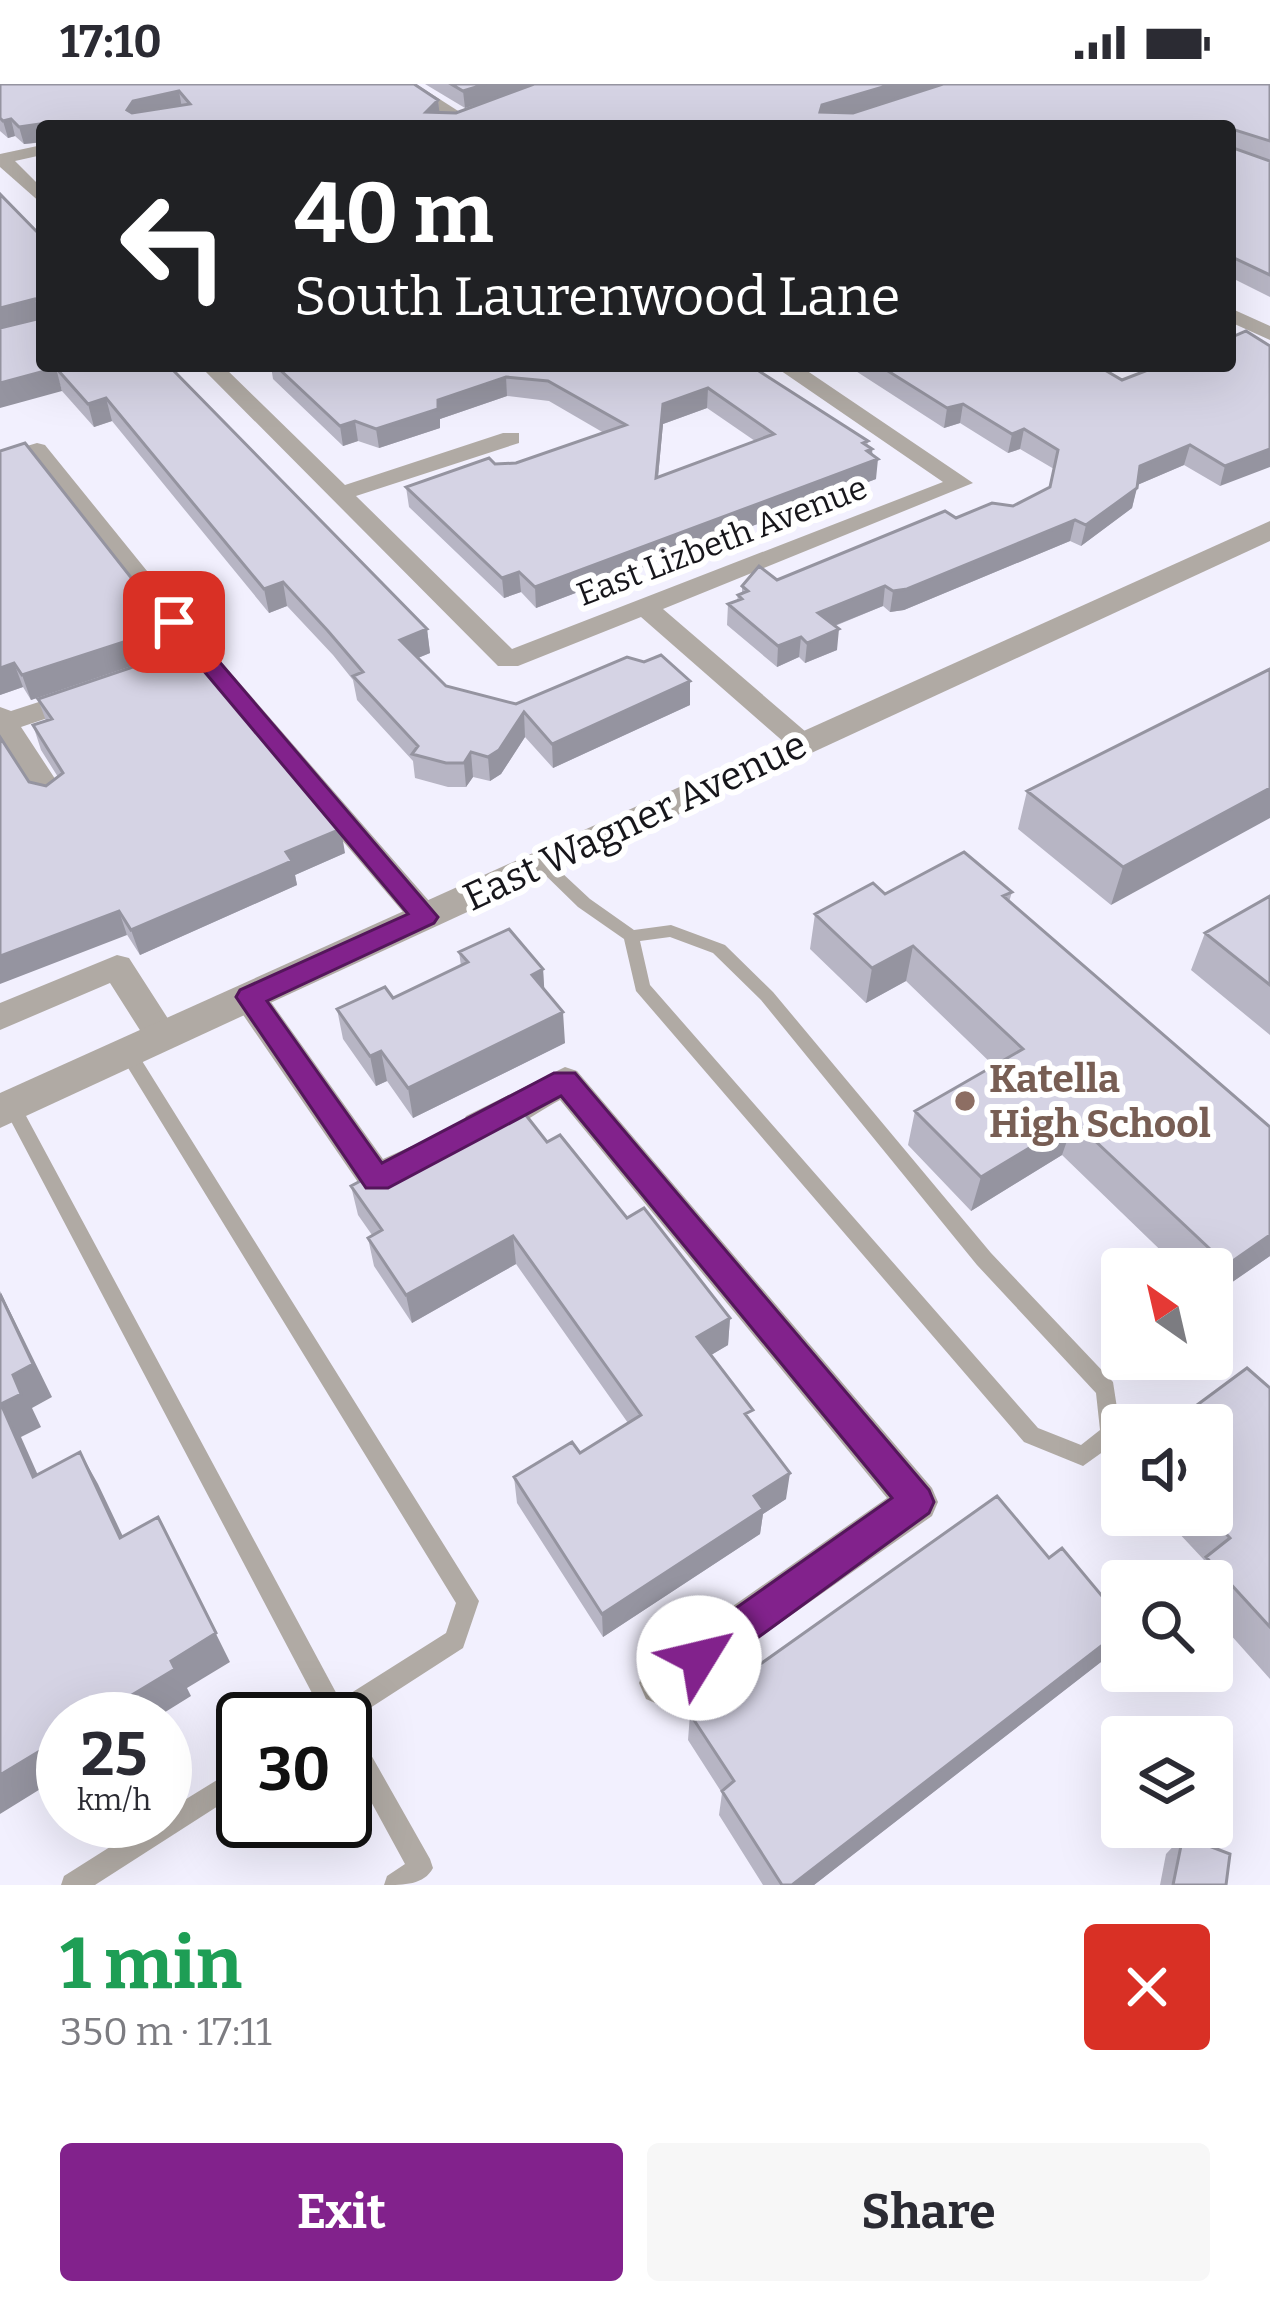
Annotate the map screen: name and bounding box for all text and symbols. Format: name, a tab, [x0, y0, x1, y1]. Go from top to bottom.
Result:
text: 17:10	[60, 15, 162, 69]
text: 40 m	[294, 163, 494, 264]
icon: left	[96, 168, 252, 324]
text: South Laurenwood Lane	[294, 265, 900, 329]
street label: East Lizbeth Avenue	[571, 467, 873, 615]
pin	[123, 571, 225, 673]
icon: arrive	[141, 589, 207, 655]
street label: East Wagner Avenue	[456, 721, 814, 921]
place label: Katella High School	[989, 1056, 1211, 1147]
marker: Katella High School	[952, 1088, 978, 1114]
north arrow	[1101, 1248, 1233, 1380]
map controls	[1101, 1248, 1233, 1848]
button: sound	[1101, 1404, 1233, 1536]
button: search	[1101, 1560, 1233, 1692]
position arrow	[636, 1595, 762, 1721]
speed limit sign: 30	[216, 1692, 372, 1848]
button: layers	[1101, 1716, 1233, 1848]
text: 25	[81, 1719, 147, 1791]
text: km/h	[77, 1782, 151, 1818]
text: 1 min	[60, 1921, 242, 2007]
button: close	[1084, 1924, 1210, 2050]
text: 350 m · 17:11	[60, 2009, 272, 2055]
button: Exit	[60, 2143, 623, 2281]
button: Share	[647, 2143, 1210, 2281]

